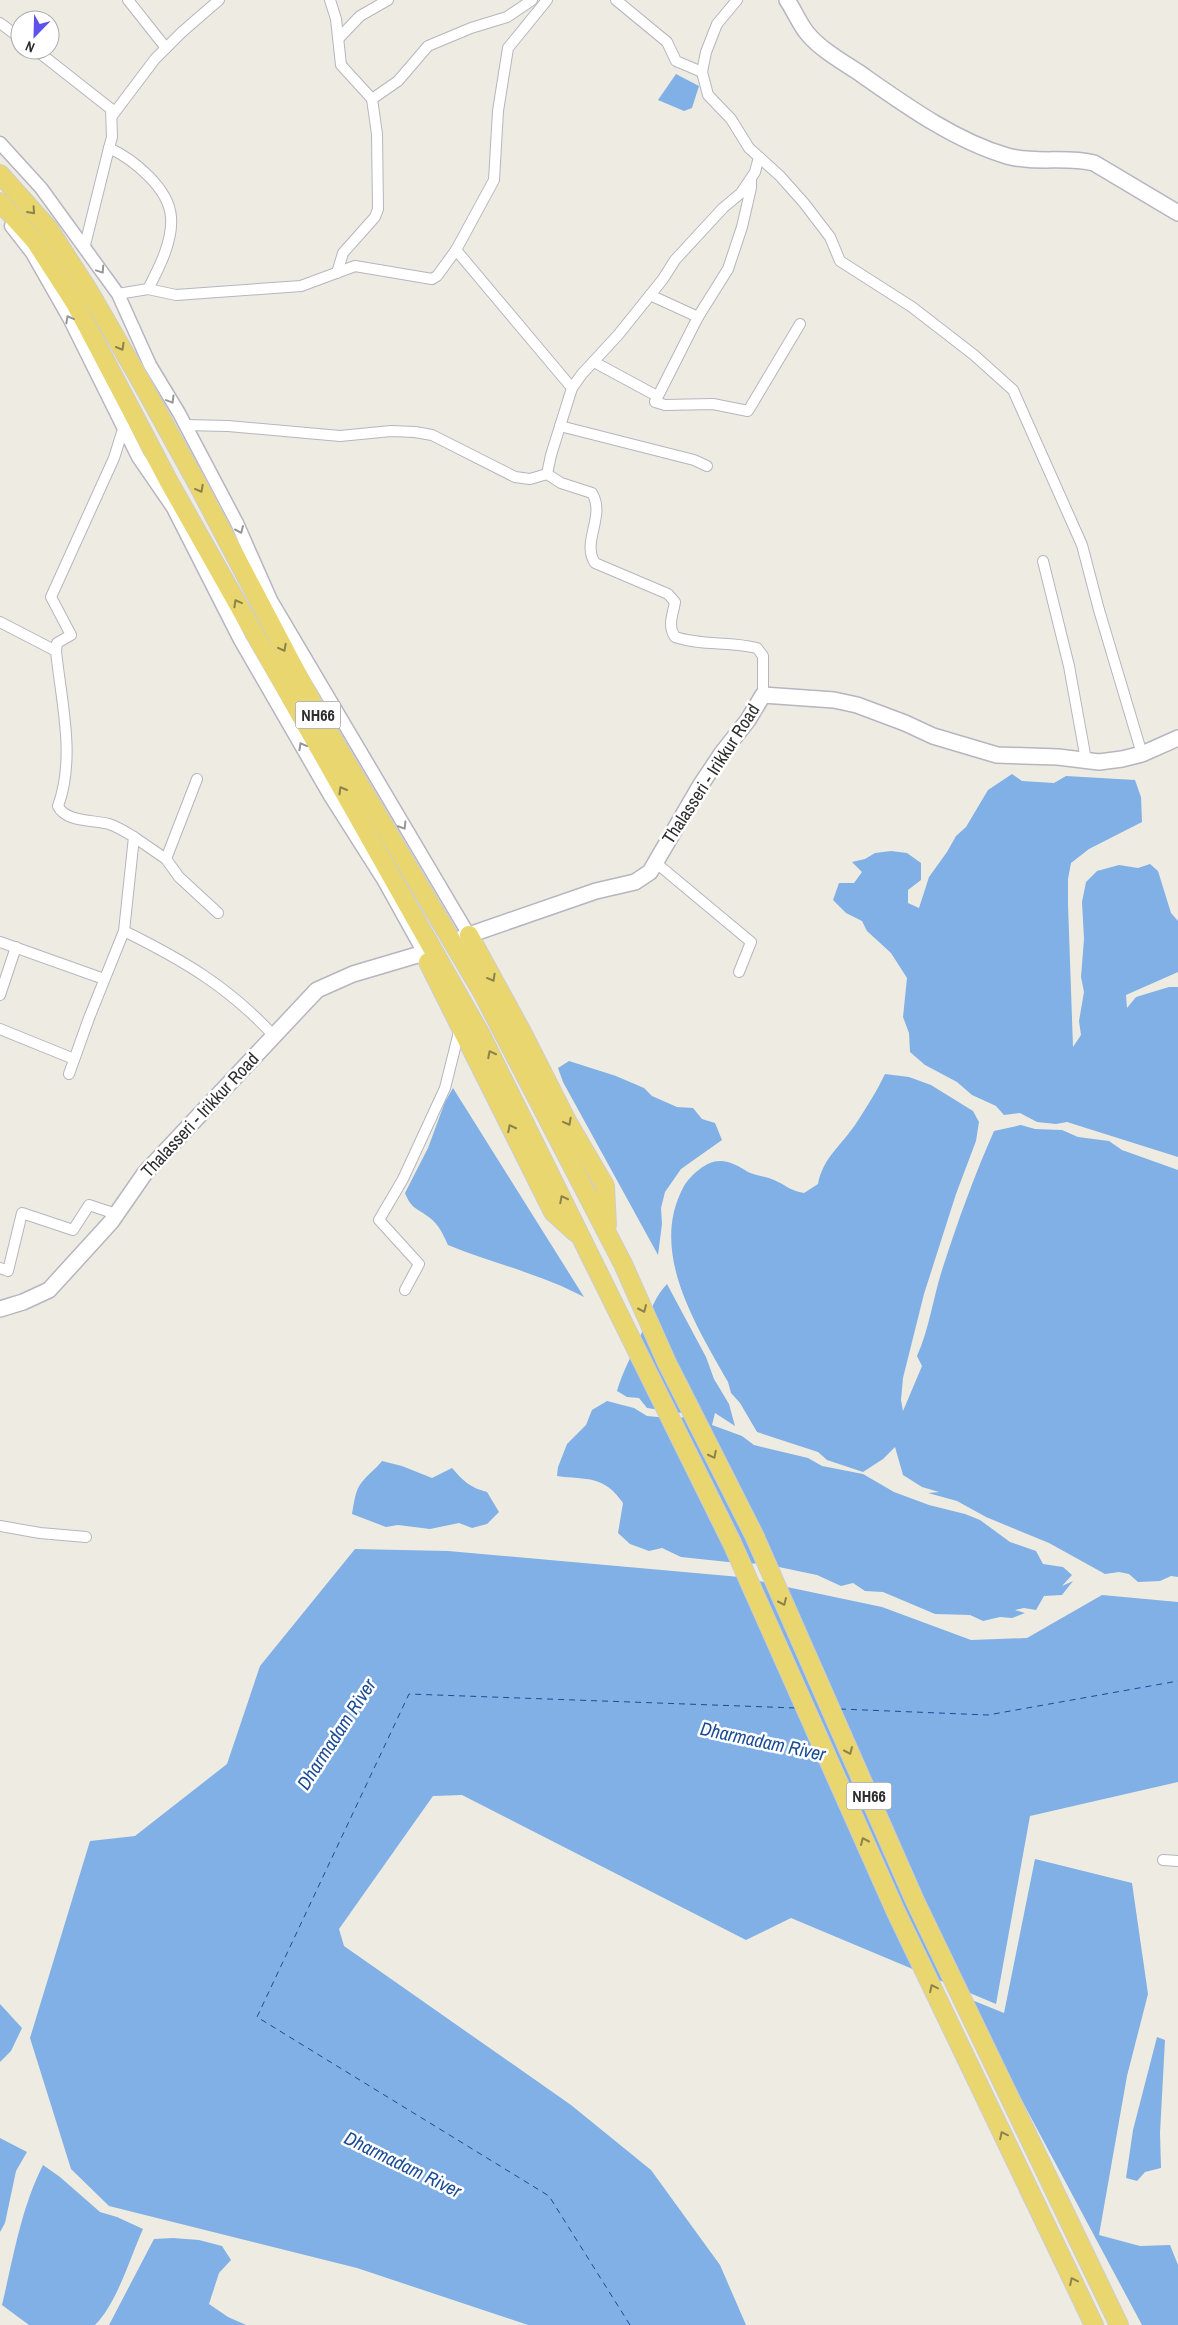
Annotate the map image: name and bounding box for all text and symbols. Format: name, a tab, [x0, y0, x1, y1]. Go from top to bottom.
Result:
north arrow	[10, 10, 60, 60]
text: N	[23, 37, 37, 57]
one-way arrow	[27, 205, 36, 214]
one-way arrow	[95, 264, 104, 273]
one-way arrow	[66, 315, 76, 324]
one-way arrow	[115, 341, 125, 350]
one-way arrow	[164, 394, 174, 403]
one-way arrow	[194, 483, 204, 492]
one-way arrow	[233, 525, 244, 534]
one-way arrow	[233, 599, 243, 608]
one-way arrow	[277, 643, 287, 652]
street label: Thalasseri - Irikkur Road	[656, 699, 765, 849]
road number: NH66	[296, 702, 340, 728]
one-way arrow	[298, 742, 308, 751]
one-way arrow	[338, 787, 348, 796]
one-way arrow	[396, 820, 406, 829]
one-way arrow	[486, 973, 496, 982]
street label: Thalasseri - Irikkur Road	[135, 1047, 264, 1183]
one-way arrow	[486, 1050, 497, 1059]
one-way arrow	[562, 1117, 572, 1126]
one-way arrow	[507, 1124, 517, 1133]
one-way arrow	[559, 1195, 569, 1204]
one-way arrow	[637, 1304, 648, 1313]
one-way arrow	[707, 1450, 718, 1459]
one-way arrow	[777, 1597, 787, 1606]
water label: Dharmadam River	[290, 1673, 382, 1794]
water label: Dharmadam River	[698, 1715, 829, 1767]
one-way arrow	[843, 1746, 853, 1754]
road number: NH66	[846, 1782, 892, 1810]
one-way arrow	[860, 1837, 871, 1846]
one-way arrow	[928, 1984, 939, 1993]
water label: Dharmadam River	[340, 2124, 467, 2204]
one-way arrow	[999, 2131, 1009, 2140]
one-way arrow	[1069, 2277, 1079, 2286]

